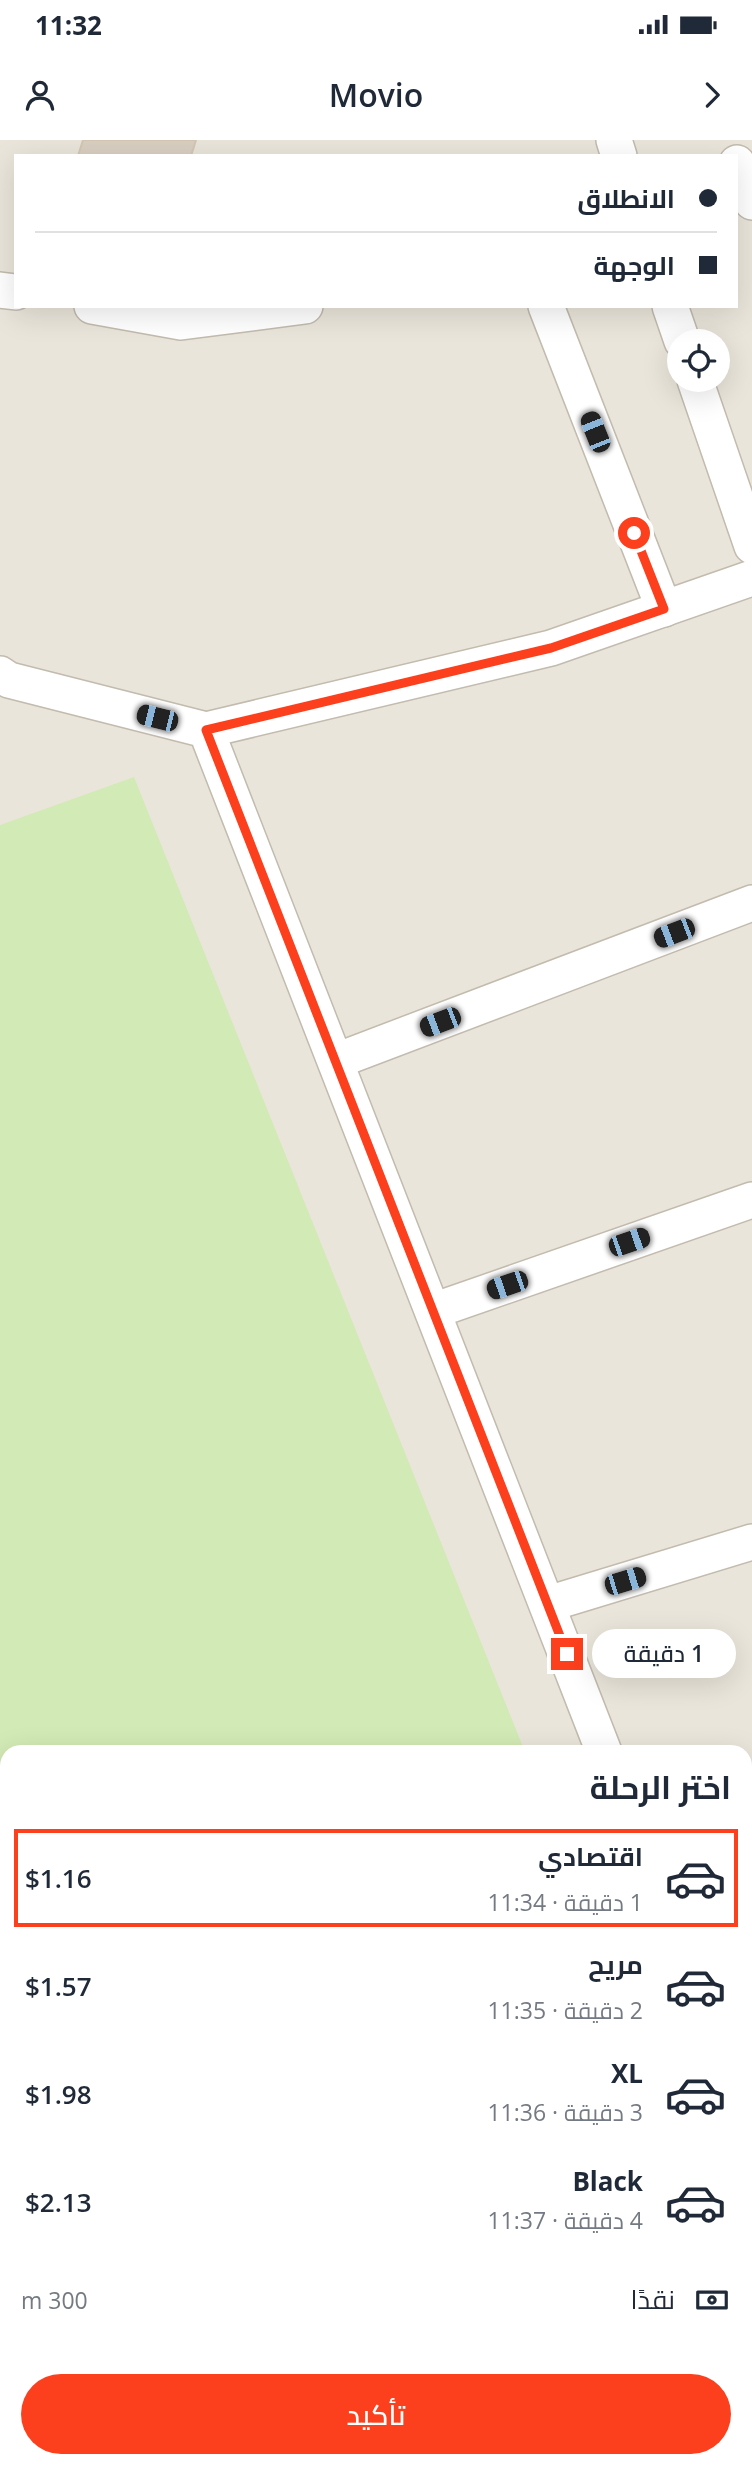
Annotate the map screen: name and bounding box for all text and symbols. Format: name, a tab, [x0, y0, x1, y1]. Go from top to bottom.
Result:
text: 11:32	[35, 7, 102, 43]
text: Movio	[329, 73, 423, 116]
icon: person	[21, 76, 59, 114]
icon: forward	[693, 76, 731, 114]
text: الانطلاق	[577, 180, 675, 216]
text: الوجهة	[594, 247, 675, 283]
map controls	[667, 329, 730, 392]
button: locate	[667, 329, 730, 392]
car	[578, 409, 613, 455]
route start	[618, 517, 650, 549]
car	[135, 703, 180, 733]
car	[651, 916, 698, 950]
car	[417, 1005, 464, 1039]
car	[606, 1225, 653, 1259]
car	[484, 1268, 531, 1302]
car	[602, 1565, 649, 1597]
callout: 1 دقيقة	[592, 1630, 735, 1678]
text: 1 دقيقة	[624, 1637, 704, 1669]
route end	[551, 1638, 583, 1670]
text: اختر الرحلة	[590, 1765, 731, 1808]
text: اقتصادي	[538, 1838, 643, 1874]
icon: car	[664, 1847, 727, 1910]
text: $1.16	[25, 1860, 92, 1896]
text: 1 دقيقة · 11:34	[487, 1886, 643, 1918]
text: مريح	[588, 1946, 643, 1982]
icon: car	[664, 1955, 727, 2018]
text: $1.57	[25, 1968, 92, 2004]
text: 2 دقيقة · 11:35	[487, 1994, 643, 2026]
text: XL	[611, 2055, 643, 2091]
icon: car	[664, 2063, 727, 2126]
text: $1.98	[25, 2076, 92, 2112]
text: 3 دقيقة · 11:36	[487, 2096, 643, 2128]
text: Black	[572, 2163, 643, 2199]
icon: car	[664, 2171, 727, 2234]
text: $2.13	[25, 2184, 92, 2220]
text: 4 دقيقة · 11:37	[487, 2204, 643, 2236]
text: نقدًا	[631, 2281, 675, 2317]
icon: cash	[693, 2281, 731, 2319]
text: 300 m	[21, 2284, 88, 2316]
button: تأكيد	[21, 2374, 731, 2454]

